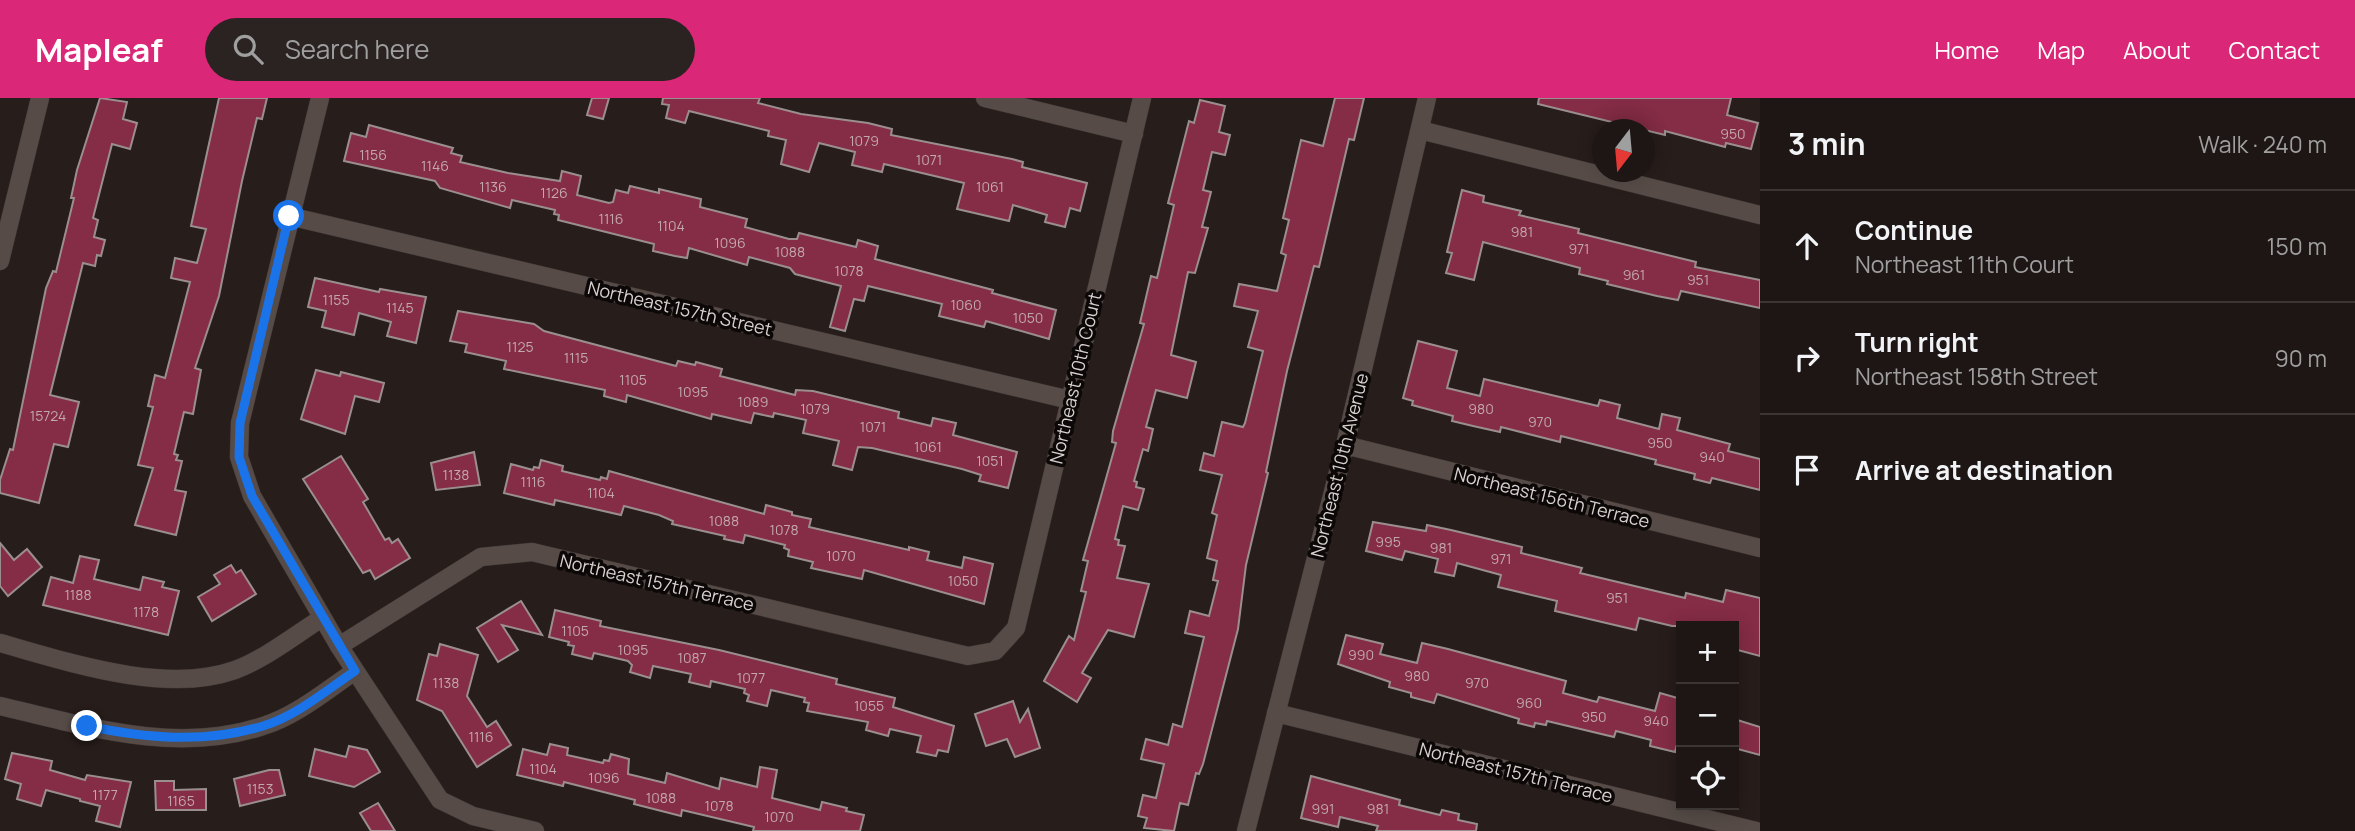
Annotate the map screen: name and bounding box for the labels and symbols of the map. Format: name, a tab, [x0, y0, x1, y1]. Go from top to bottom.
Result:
north arrow	[1592, 119, 1655, 182]
house number: 950	[1720, 124, 1746, 143]
house number: 1079	[849, 131, 879, 150]
house number: 1156	[359, 145, 387, 164]
house number: 1071	[916, 150, 942, 169]
house number: 1146	[421, 156, 449, 175]
house number: 1136	[479, 177, 507, 196]
house number: 1061	[976, 177, 1004, 196]
house number: 1126	[540, 183, 568, 202]
route start	[273, 200, 304, 231]
house number: 1116	[598, 209, 624, 228]
house number: 1104	[657, 216, 685, 235]
house number: 981	[1511, 222, 1533, 241]
house number: 1096	[714, 233, 746, 252]
house number: 971	[1569, 239, 1590, 258]
house number: 1088	[775, 242, 805, 261]
house number: 1078	[834, 261, 864, 280]
house number: 961	[1623, 265, 1645, 284]
house number: 951	[1687, 270, 1709, 289]
street label: Northeast 157th Street	[585, 275, 775, 341]
house number: 1155	[322, 290, 350, 309]
street label: Northeast 10th Court	[1044, 290, 1106, 466]
house number: 1060	[950, 295, 982, 314]
house number: 1145	[386, 298, 414, 317]
house number: 1050	[1013, 308, 1043, 327]
house number: 1125	[507, 337, 534, 356]
house number: 1115	[564, 348, 588, 367]
house number: 1105	[619, 370, 647, 389]
street label: Northeast 10th Avenue	[1304, 370, 1374, 560]
house number: 1095	[678, 382, 708, 401]
house number: 1089	[738, 392, 768, 411]
house number: 1079	[800, 399, 830, 418]
house number: 980	[1468, 399, 1494, 418]
house number: 15724	[30, 406, 66, 425]
house number: 970	[1528, 412, 1552, 431]
house number: 1071	[860, 417, 886, 436]
house number: 950	[1647, 433, 1673, 452]
house number: 1061	[914, 437, 942, 456]
house number: 940	[1699, 447, 1725, 466]
house number: 1051	[976, 451, 1004, 470]
street label: Northeast 156th Terrace	[1452, 461, 1652, 533]
house number: 1138	[443, 465, 469, 484]
house number: 1116	[520, 472, 546, 491]
house number: 1104	[587, 483, 615, 502]
house number: 1088	[709, 511, 739, 530]
house number: 1078	[769, 520, 799, 539]
house number: 995	[1375, 532, 1401, 551]
house number: 981	[1430, 538, 1452, 557]
house number: 1070	[826, 546, 856, 565]
street label: Northeast 157th Terrace	[558, 548, 756, 616]
house number: 971	[1491, 549, 1512, 568]
house number: 1050	[948, 571, 978, 590]
house number: 1188	[64, 585, 92, 604]
house number: 951	[1606, 588, 1628, 607]
house number: 1178	[133, 602, 159, 621]
house number: 1105	[561, 621, 589, 640]
house number: 1095	[618, 640, 648, 659]
house number: 990	[1348, 645, 1374, 664]
house number: 1087	[677, 648, 707, 667]
house number: 980	[1404, 666, 1430, 685]
house number: 1077	[737, 668, 765, 687]
house number: 1138	[433, 673, 459, 692]
house number: 970	[1465, 673, 1489, 692]
house number: 960	[1516, 693, 1542, 712]
house number: 1055	[854, 696, 884, 715]
house number: 950	[1581, 707, 1607, 726]
route end	[71, 710, 102, 741]
house number: 940	[1643, 711, 1669, 730]
house number: 1116	[468, 727, 494, 746]
street label: Northeast 157th Terrace	[1417, 736, 1615, 808]
house number: 1104	[529, 759, 557, 778]
house number: 1096	[588, 768, 620, 787]
house number: 1153	[247, 779, 273, 798]
house number: 1177	[92, 785, 118, 804]
house number: 1088	[646, 788, 676, 807]
house number: 1165	[167, 791, 195, 810]
house number: 1078	[704, 796, 734, 815]
house number: 991	[1312, 799, 1334, 818]
house number: 981	[1367, 799, 1389, 818]
house number: 1070	[764, 807, 794, 826]

